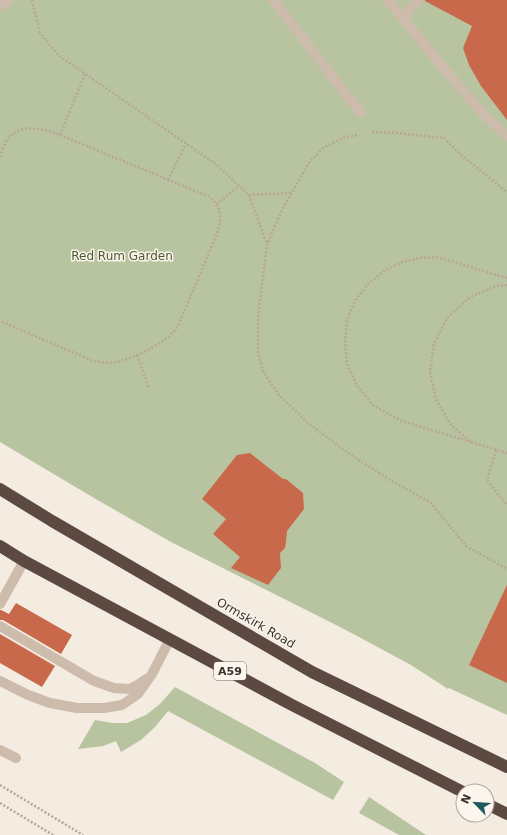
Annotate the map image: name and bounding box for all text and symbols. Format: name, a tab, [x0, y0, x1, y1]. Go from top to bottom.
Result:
park label: Red Rum Garden	[71, 249, 173, 263]
street label: Ormskirk Road	[214, 595, 298, 651]
road number: A59	[214, 662, 246, 680]
north arrow	[455, 783, 495, 823]
text: N	[459, 792, 474, 806]

